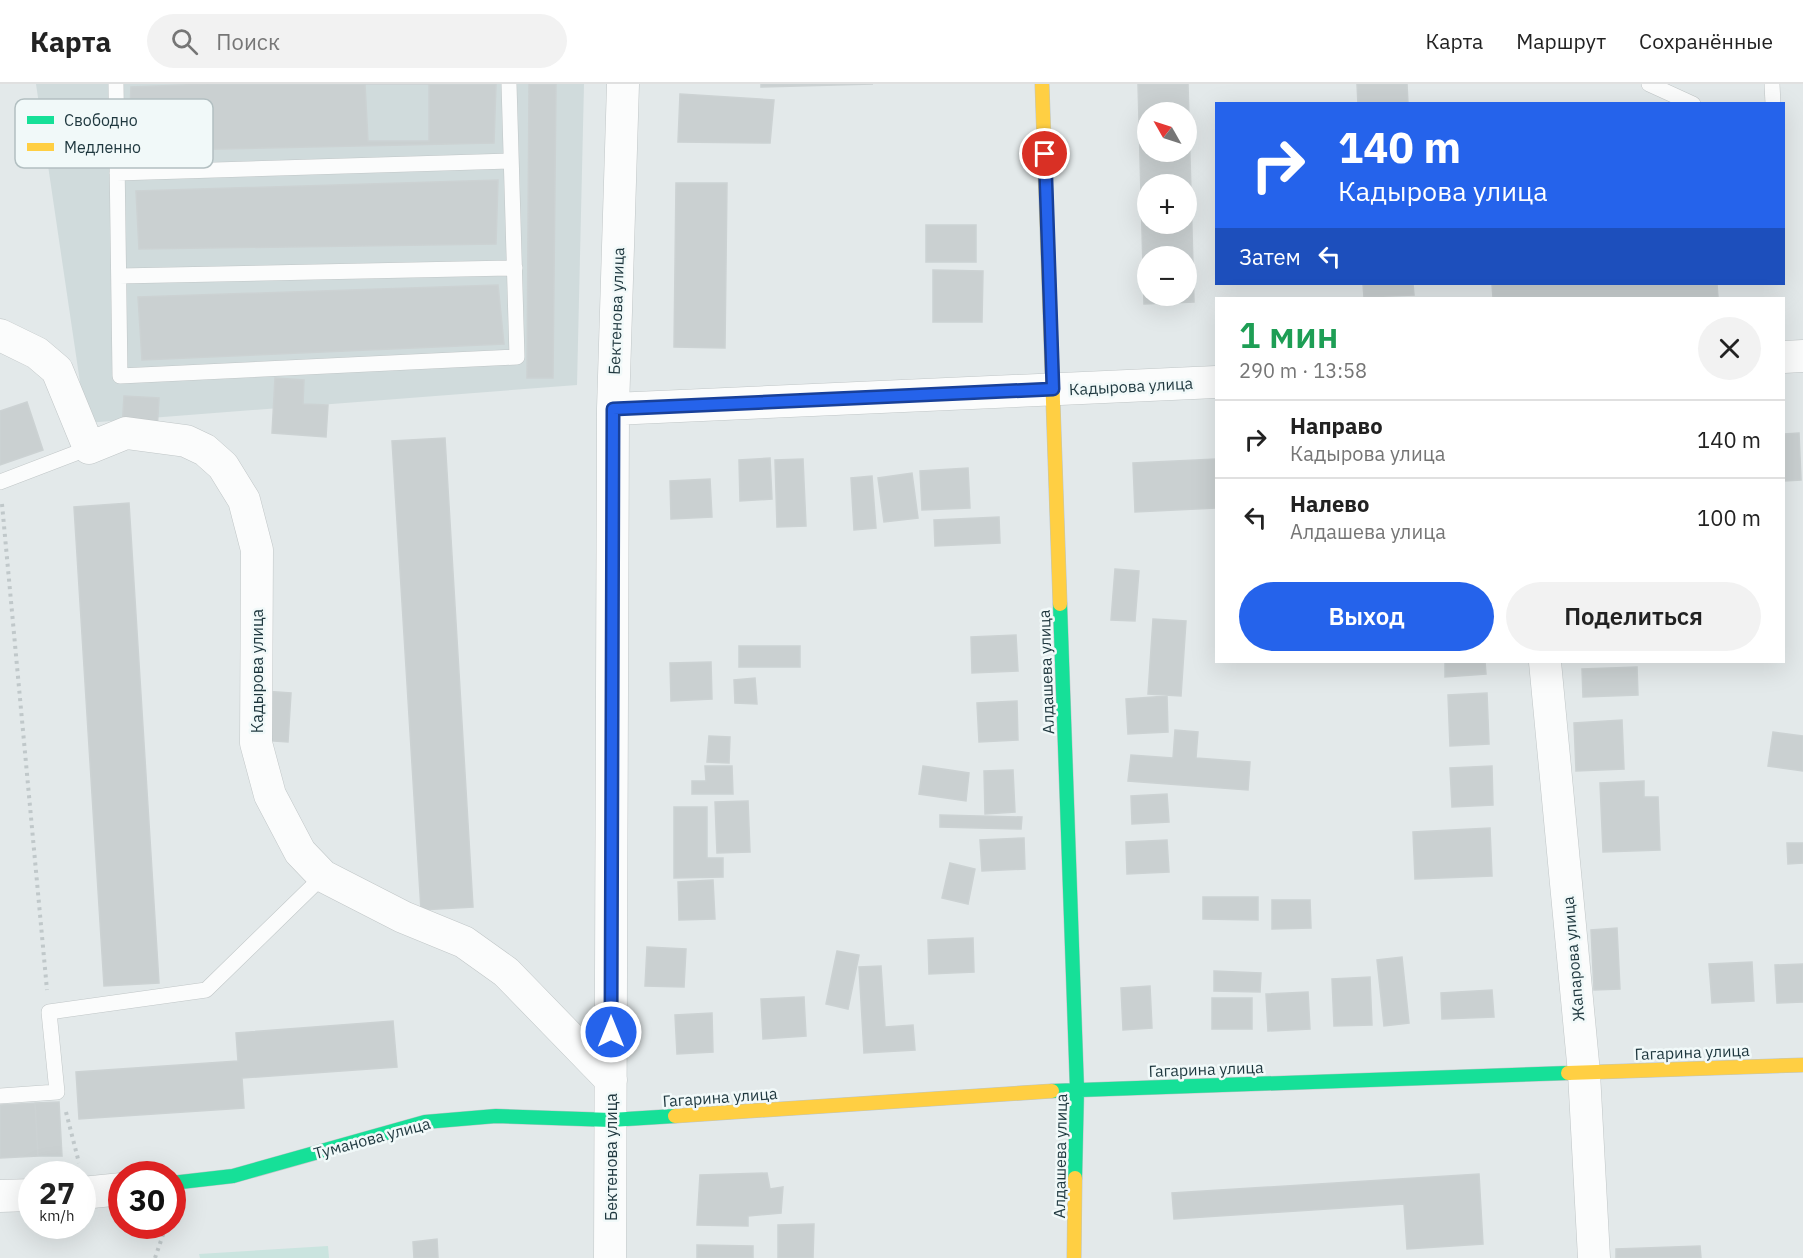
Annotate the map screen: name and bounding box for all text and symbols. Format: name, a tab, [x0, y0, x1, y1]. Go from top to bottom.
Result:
search box	[147, 14, 567, 68]
text: Карта	[30, 23, 111, 60]
icon: search	[168, 25, 201, 58]
text: Поиск	[216, 27, 280, 56]
text: Карта	[1425, 27, 1483, 55]
text: Маршрут	[1516, 27, 1606, 55]
text: Сохранённые	[1639, 27, 1773, 55]
legend	[15, 99, 213, 168]
north arrow	[1137, 102, 1197, 162]
map controls	[1137, 102, 1197, 306]
text: Свободно	[64, 110, 138, 130]
text: 140 m	[1338, 120, 1461, 175]
icon: right	[1239, 126, 1317, 204]
pin	[1019, 128, 1070, 179]
text: Медленно	[64, 137, 141, 157]
icon: arrive	[1028, 137, 1061, 170]
text: Кадырова улица	[1338, 173, 1548, 208]
button: +	[1137, 174, 1197, 234]
icon: left	[1313, 240, 1346, 273]
text: Затем	[1239, 242, 1301, 271]
street label: Бектенова улица	[604, 246, 628, 375]
button: −	[1137, 246, 1197, 306]
text: 1 мин	[1239, 311, 1338, 358]
button: close	[1698, 317, 1761, 380]
text: 290 m · 13:58	[1239, 357, 1367, 384]
street label: Кадырова улица	[1068, 373, 1194, 399]
text: Направо	[1290, 411, 1383, 440]
icon: right	[1239, 423, 1272, 456]
text: 140 m	[1697, 425, 1761, 454]
text: Кадырова улица	[1290, 440, 1445, 467]
text: Налево	[1290, 489, 1369, 518]
icon: left	[1239, 501, 1272, 534]
text: 100 m	[1697, 503, 1761, 532]
text: Алдашева улица	[1290, 518, 1446, 545]
button: Выход	[1239, 582, 1494, 651]
button: Поделиться	[1506, 582, 1761, 651]
street label: Кадырова улица	[247, 608, 267, 733]
street label: Алдашева улица	[1034, 609, 1058, 735]
street label: Жапарова улица	[1558, 895, 1588, 1022]
position arrow	[579, 1000, 643, 1064]
street label: Гагарина улица	[1634, 1040, 1750, 1064]
street label: Гагарина улица	[1148, 1057, 1264, 1081]
street label: Гагарина улица	[662, 1083, 779, 1111]
street label: Бектенова улица	[601, 1093, 621, 1221]
street label: Алдашева улица	[1049, 1093, 1071, 1219]
street label: Туманова улица	[311, 1113, 433, 1163]
speed limit sign: 30	[108, 1161, 186, 1239]
text: 27	[39, 1173, 75, 1212]
text: km/h	[39, 1206, 75, 1225]

